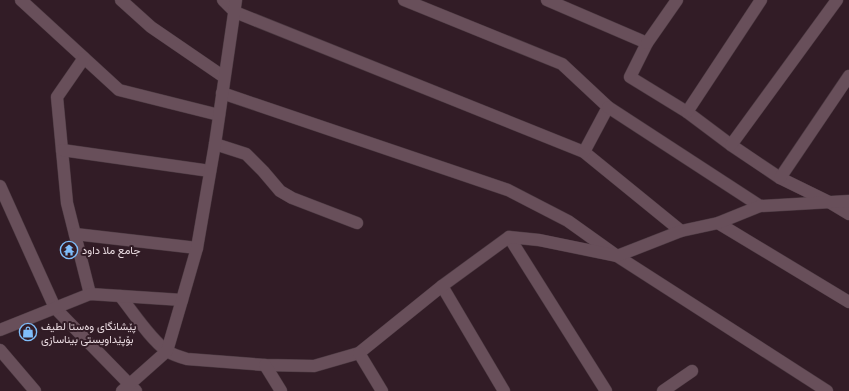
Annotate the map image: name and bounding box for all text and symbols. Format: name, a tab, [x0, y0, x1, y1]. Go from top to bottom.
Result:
temple icon: جامع ملا داود	[59, 240, 79, 260]
place label: جامع ملا داود	[82, 244, 141, 258]
place label: پێشانگای وەستا لطیف بۆپێداویستی بیناسازی	[41, 320, 136, 347]
shop icon: پێشانگای وەستا لطیف بۆپێداویستی بیناسازی	[18, 322, 38, 342]

